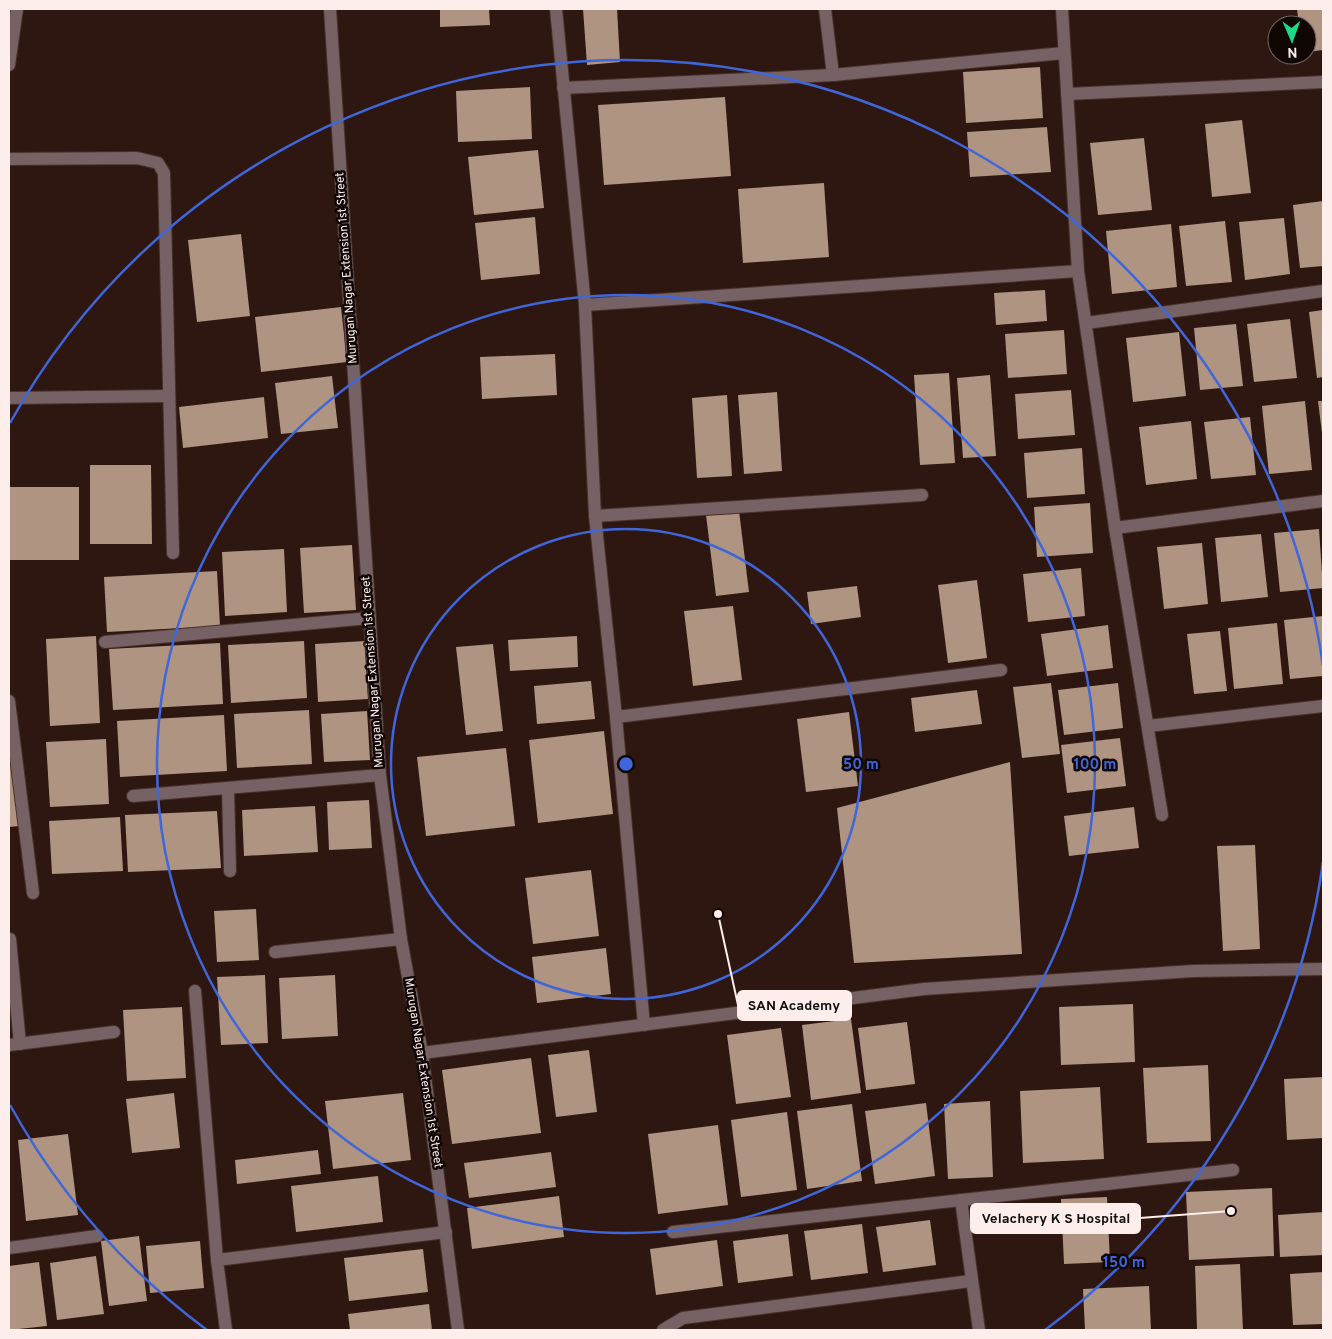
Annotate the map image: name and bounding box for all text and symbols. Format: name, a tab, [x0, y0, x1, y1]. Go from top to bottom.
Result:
north arrow	[1267, 15, 1317, 65]
text: N	[1287, 43, 1298, 60]
street label: Murugan Nagar Extension 1st Street	[332, 172, 362, 364]
street label: Murugan Nagar Extension 1st Street	[358, 576, 388, 768]
centre of rings	[617, 755, 635, 773]
text: 50 m	[843, 756, 879, 775]
text: 100 m	[1074, 756, 1116, 775]
street label: Murugan Nagar Extension 1st Street	[400, 977, 446, 1169]
callout: SAN Academy	[738, 991, 851, 1020]
text: SAN Academy	[748, 998, 840, 1015]
callout: Velachery K S Hospital	[971, 1204, 1140, 1233]
text: Velachery K S Hospital	[982, 1211, 1130, 1228]
text: 150 m	[1103, 1254, 1145, 1273]

